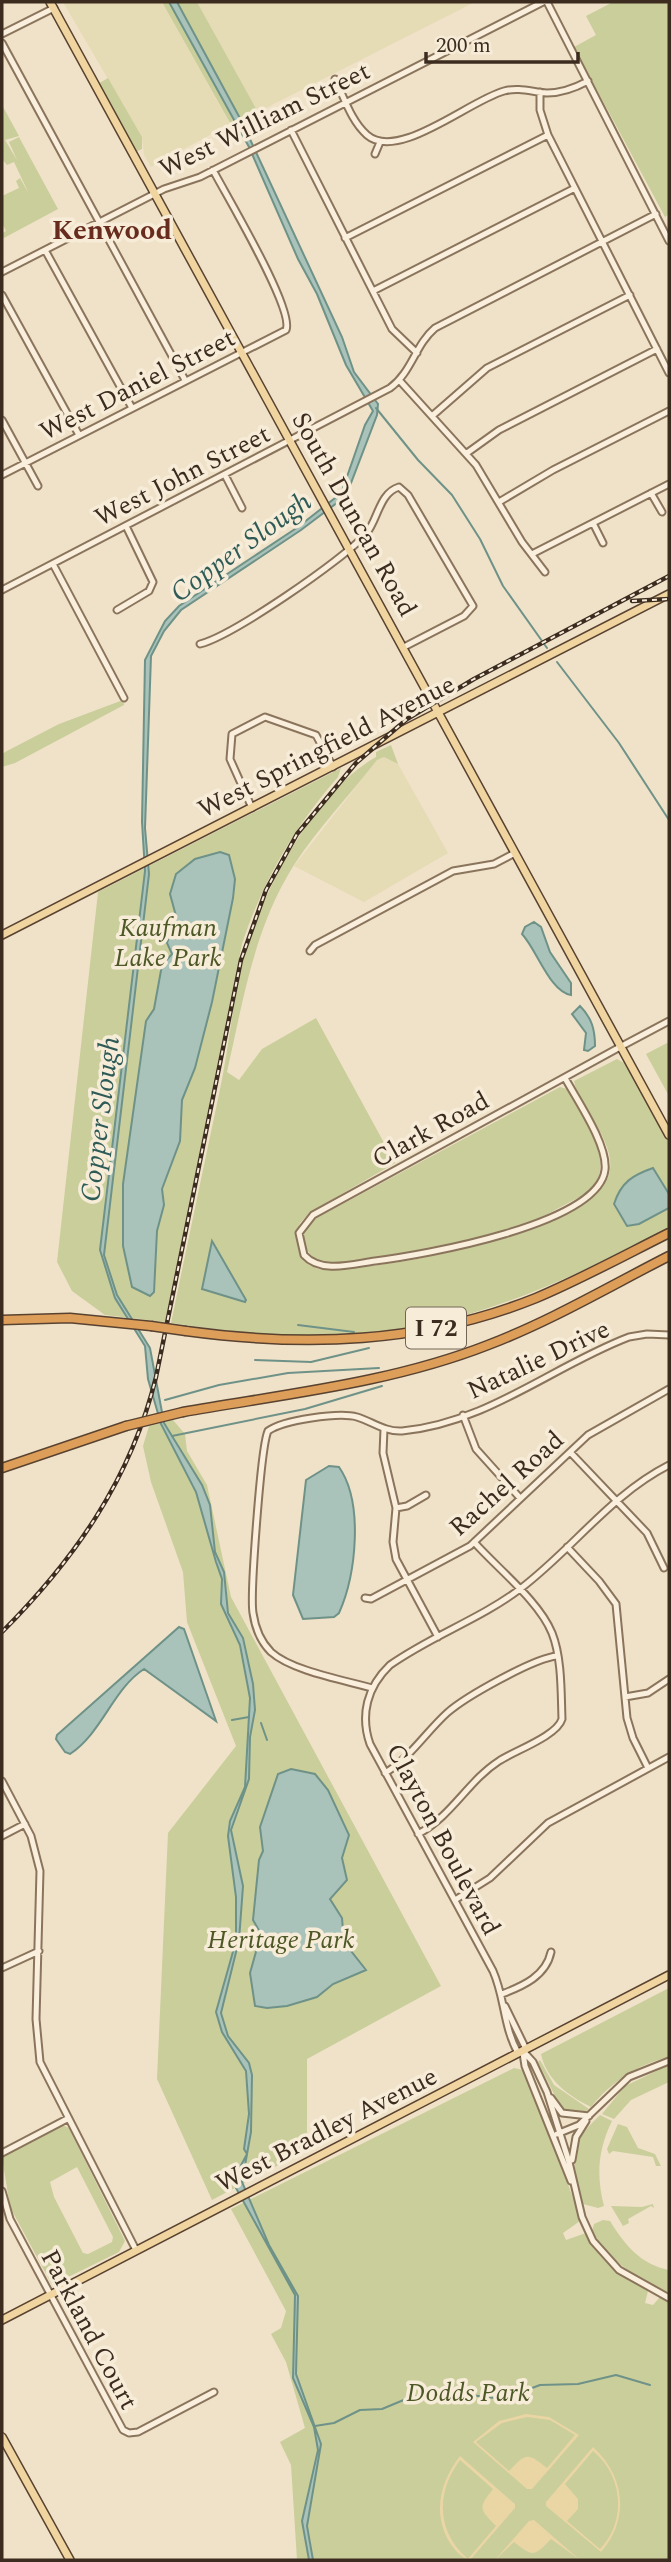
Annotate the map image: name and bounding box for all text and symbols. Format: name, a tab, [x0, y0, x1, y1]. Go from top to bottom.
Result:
scale bar	[426, 21, 578, 65]
text: 200 m	[436, 30, 491, 62]
street label: West William Street	[152, 51, 377, 188]
district label: Kenwood	[52, 209, 172, 252]
street label: West Daniel Street	[33, 318, 242, 452]
street label: South Duncan Road	[281, 405, 427, 624]
street label: West John Street	[87, 414, 277, 537]
water label: Copper Slough	[161, 481, 321, 613]
street label: West Springfield Avenue	[191, 665, 462, 829]
park label: Kaufman Lake Park	[114, 908, 222, 978]
water label: Copper Slough	[69, 1034, 132, 1204]
street label: Clark Road	[364, 1081, 497, 1179]
road number: I 72	[406, 1308, 466, 1348]
street label: Natalie Drive	[460, 1309, 616, 1410]
street label: Rachel Road	[440, 1421, 573, 1546]
street label: Clayton Boulevard	[376, 1736, 511, 1943]
park label: Heritage Park	[207, 1920, 355, 1960]
street label: West Bradley Avenue	[209, 2057, 444, 2203]
street label: Parkland Court	[30, 2242, 148, 2417]
park label: Dodds Park	[406, 2373, 530, 2413]

